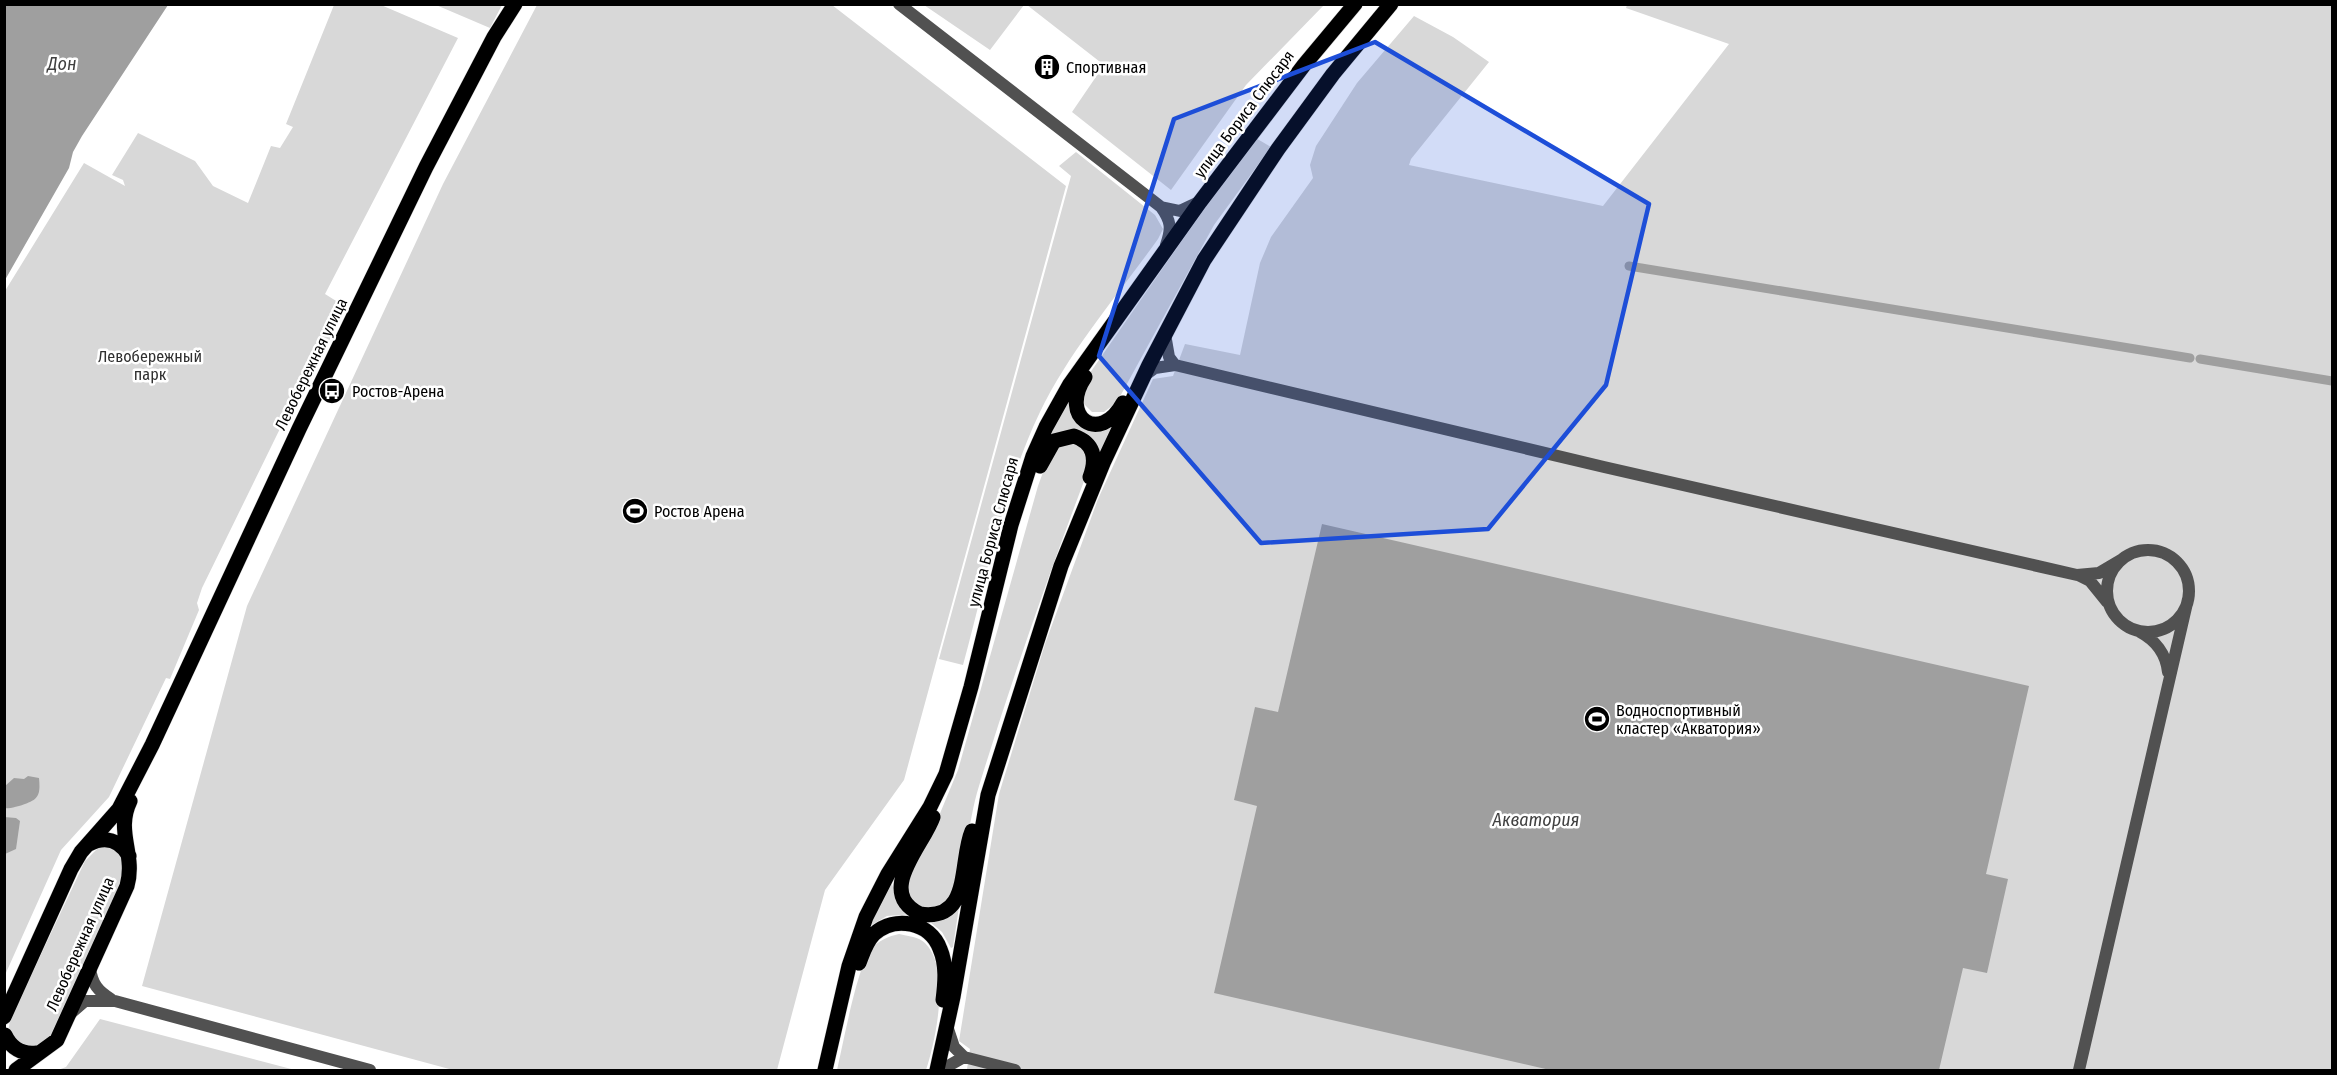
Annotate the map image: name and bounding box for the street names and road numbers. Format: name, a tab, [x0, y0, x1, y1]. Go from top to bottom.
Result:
street label: улица Бориса Слюсаря	[1190, 47, 1298, 181]
street label: Левобережная улица	[271, 295, 351, 433]
street label: улица Бориса Слюсаря	[964, 455, 1022, 609]
street label: Левобережная улица	[42, 874, 118, 1014]

